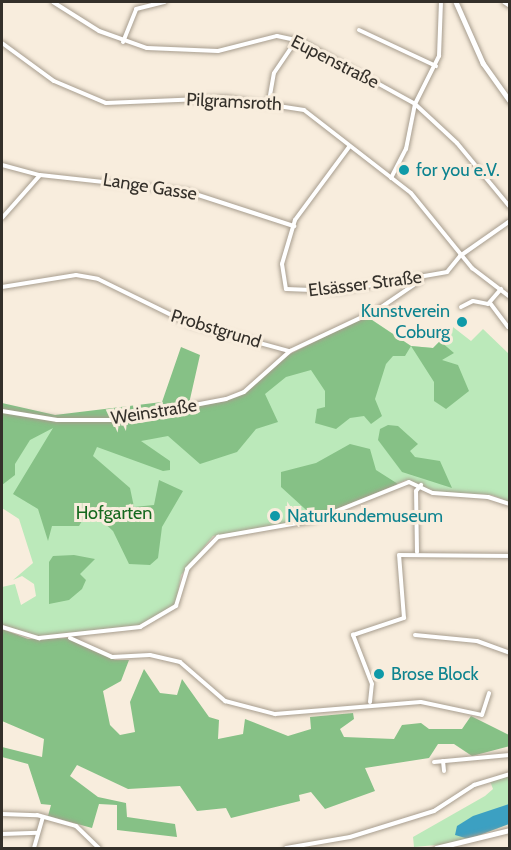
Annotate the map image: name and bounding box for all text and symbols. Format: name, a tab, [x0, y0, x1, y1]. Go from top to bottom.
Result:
street label: Eupenstraße	[287, 31, 383, 93]
street label: Pilgramsroth	[186, 89, 282, 115]
place label: for you e.V.	[416, 159, 500, 181]
marker: for you e.V.	[397, 163, 411, 177]
street label: Lange Gasse	[101, 169, 199, 205]
street label: Elsässer Straße	[307, 266, 423, 302]
place label: Kunstverein Coburg	[361, 301, 450, 344]
street label: Probstgrund	[168, 305, 264, 353]
marker: Kunstverein Coburg	[455, 315, 469, 329]
street label: Weinstraße	[110, 395, 198, 429]
park label: Hofgarten	[76, 502, 152, 524]
place label: Naturkundemuseum	[287, 505, 443, 527]
marker: Naturkundemuseum	[268, 509, 282, 523]
place label: Brose Block	[391, 663, 479, 685]
marker: Brose Block	[372, 667, 386, 681]

